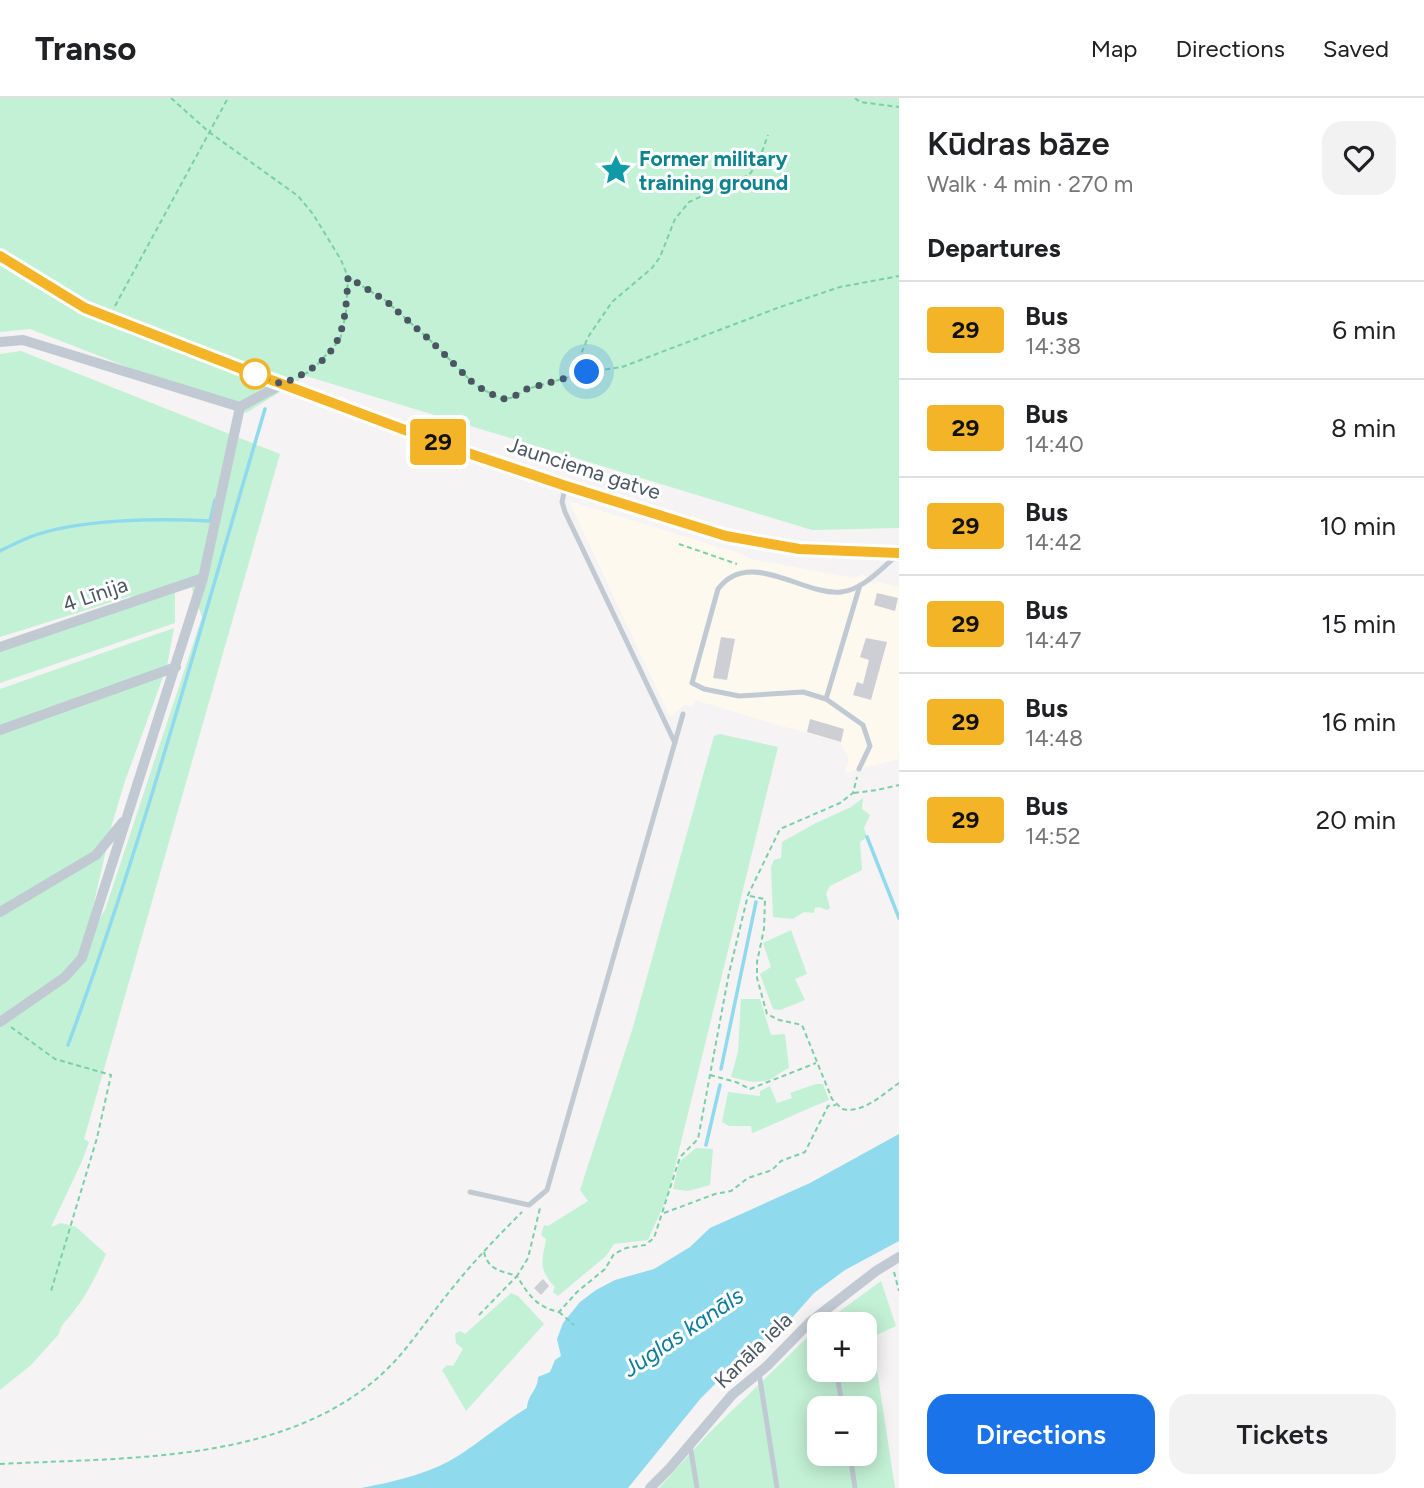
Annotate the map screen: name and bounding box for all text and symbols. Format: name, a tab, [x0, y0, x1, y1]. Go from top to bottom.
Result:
text: Transo	[35, 29, 136, 68]
text: Map	[1091, 34, 1137, 63]
text: Directions	[1175, 34, 1285, 63]
text: Saved	[1323, 34, 1389, 63]
button: heart	[1322, 121, 1396, 195]
text: Kūdras bāze	[927, 124, 1110, 163]
place label: Former military training ground	[639, 146, 788, 195]
place icon: Former military training ground	[599, 153, 633, 187]
text: Walk · 4 min · 270 m	[927, 170, 1133, 198]
text: Departures	[927, 232, 1061, 264]
text: Bus	[1025, 300, 1068, 332]
text: 6 min	[1332, 314, 1396, 346]
text: 29	[952, 315, 979, 344]
text: 14:38	[1025, 332, 1081, 360]
your location	[569, 354, 604, 389]
unlabelled marker	[240, 359, 270, 389]
text: Bus	[1025, 398, 1068, 430]
text: 8 min	[1331, 412, 1396, 444]
text: 29	[952, 413, 979, 442]
line badge: 29	[406, 419, 470, 465]
text: 29	[424, 427, 452, 456]
text: 14:40	[1025, 430, 1084, 458]
street label: Jaunciema gatve	[504, 431, 664, 505]
text: Bus	[1025, 496, 1068, 528]
text: 10 min	[1320, 510, 1396, 542]
text: 29	[952, 511, 979, 540]
text: 14:42	[1025, 528, 1082, 556]
street label: 4 Līnija	[59, 571, 131, 617]
text: Bus	[1025, 594, 1068, 626]
text: 15 min	[1321, 608, 1396, 640]
text: 29	[952, 609, 979, 638]
text: 14:47	[1025, 626, 1081, 654]
text: Bus	[1025, 692, 1068, 724]
text: 16 min	[1321, 706, 1396, 738]
text: 29	[952, 707, 979, 736]
text: 14:48	[1025, 724, 1083, 752]
text: Bus	[1025, 790, 1068, 822]
text: 20 min	[1316, 804, 1396, 836]
text: 29	[952, 805, 979, 834]
text: 14:52	[1025, 822, 1081, 850]
water label: Juglas kanāls	[616, 1281, 749, 1383]
street label: Kanāla iela	[709, 1307, 797, 1393]
map controls	[807, 1312, 877, 1466]
button: +	[807, 1312, 877, 1382]
button: Directions	[927, 1394, 1155, 1474]
button: Tickets	[1169, 1394, 1396, 1474]
button: −	[807, 1396, 877, 1466]

